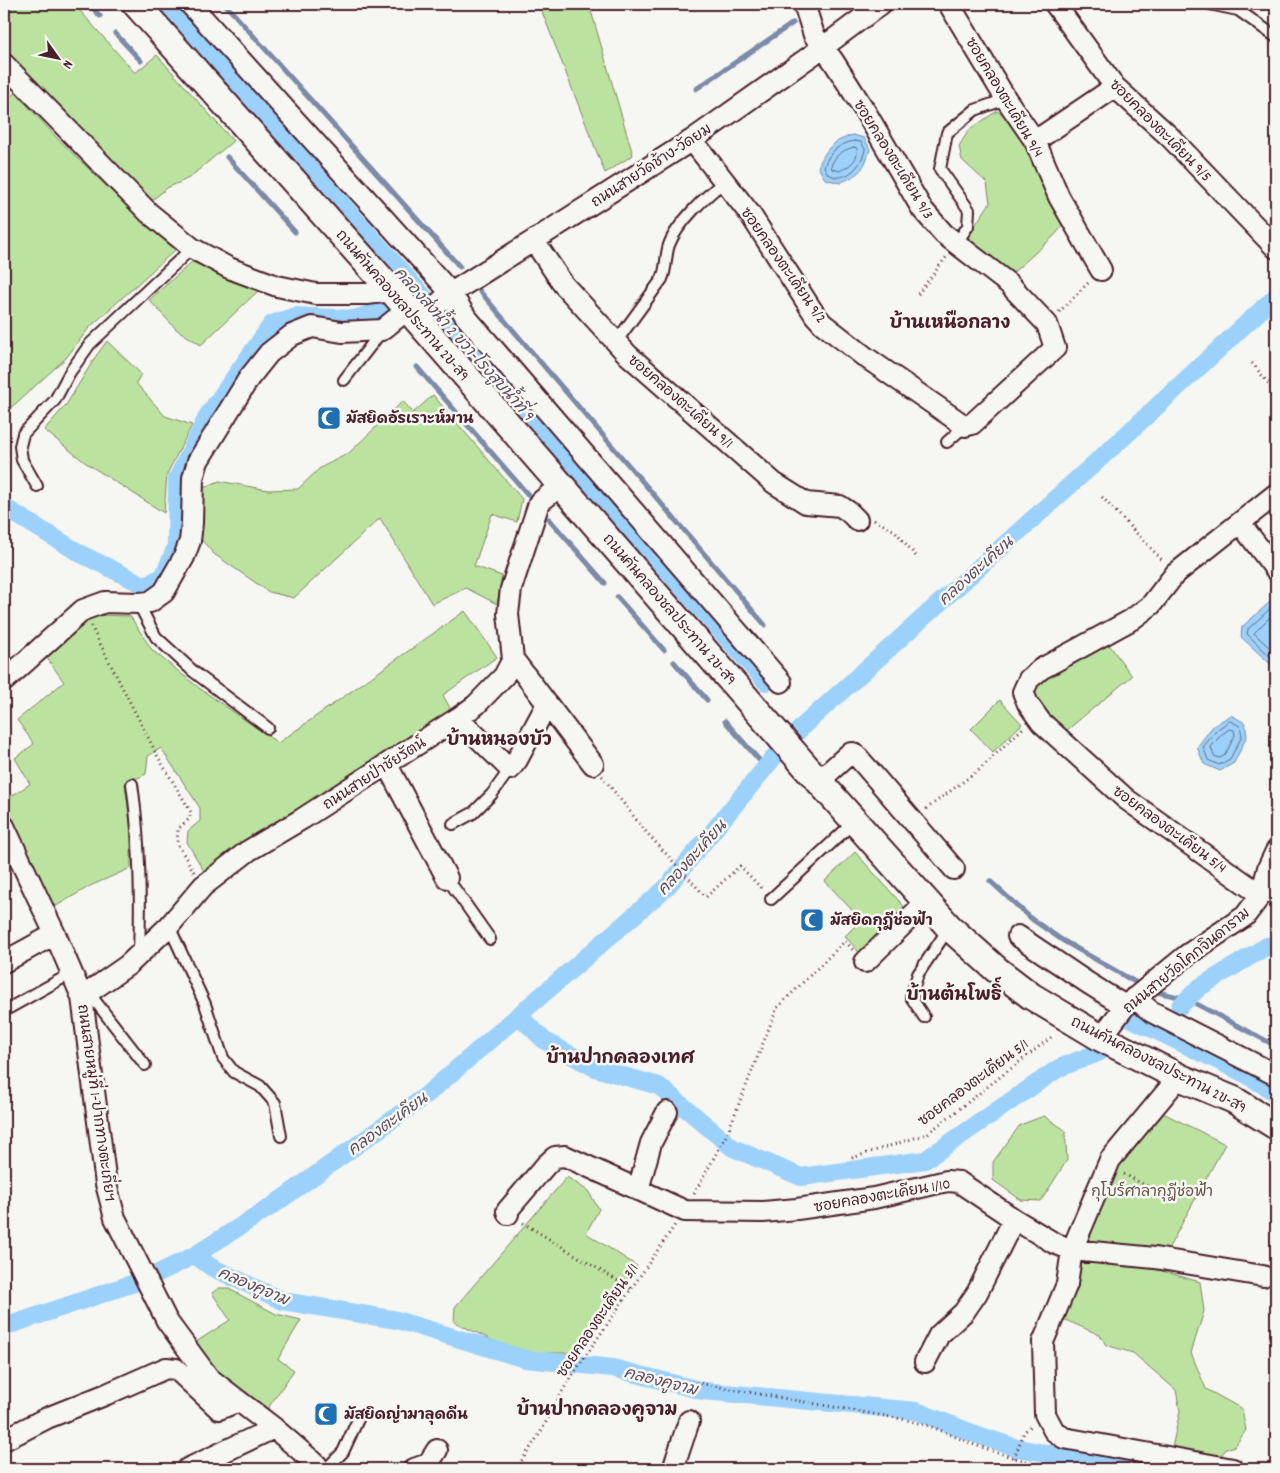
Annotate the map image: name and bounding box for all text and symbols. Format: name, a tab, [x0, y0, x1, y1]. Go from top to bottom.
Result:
north arrow	[32, 32, 82, 82]
street label: ซอยคลองตะเคียน 9/4	[959, 34, 1048, 162]
text: N	[57, 56, 77, 72]
street label: ซอยคลองตะเคียน 9/5	[1103, 75, 1216, 188]
street label: ซอยคลองตะเคียน 9/3	[847, 96, 938, 224]
street label: ถนนสายวัดช้าง-วัดยม	[587, 119, 717, 214]
street label: ซอยคลองตะเคียน 9/2	[734, 204, 831, 329]
street label: ถนนคันคลองชลประทาน 2ข-ส9	[329, 226, 474, 387]
water label: คลองส่งน้ำ 2 ขวา-โรงสูบน้ำที่ 9	[388, 259, 543, 427]
district label: บ้านเหนือกลาง	[890, 310, 1010, 337]
street label: ซอยคลองตะเคียน 9/1	[622, 350, 737, 455]
mosque icon: มัสยิดอัรเราะห์มาน	[316, 405, 342, 431]
place label: มัสยิดอัรเราะห์มาน	[346, 408, 474, 431]
street label: ถนนคันคลองชลประทาน 2ข-ส9	[596, 530, 741, 691]
water label: คลองตะเคียน	[934, 531, 1020, 612]
district label: บ้านหนองบัว	[446, 727, 552, 754]
street label: ถนนสายป่าชัยรัตน์	[319, 732, 431, 816]
street label: ซอยคลองตะเคียน 5/4	[1107, 782, 1231, 880]
water label: คลองตะเคียน	[653, 815, 734, 901]
street label: ถนนสายวัดโคกจินดาราม	[1118, 902, 1256, 1020]
mosque icon: มัสยิดกุฎีช่อฟ้า	[799, 907, 825, 933]
place label: มัสยิดกุฎีช่อฟ้า	[830, 909, 933, 933]
district label: บ้านต้นโพธิ์	[906, 976, 1002, 1009]
street label: ถนนสายหมู่ที่ 1-ปากทางตะเกี่ยฯ	[70, 1002, 125, 1204]
street label: ถนนคันคลองชลประทาน 2ข-ส9	[1066, 1012, 1250, 1120]
street label: ซอยคลองตะเคียน 5/1	[914, 1035, 1034, 1133]
district label: บ้านปากคลองเทศ	[546, 1045, 696, 1072]
water label: คลองตะเคียน	[344, 1087, 434, 1162]
street label: ซอยคลองตะเคียน 1/10	[812, 1174, 952, 1220]
park label: กุโบร์ศาลากุฎีช่อฟ้า	[1091, 1181, 1213, 1204]
street label: ซอยคลองตะเคียน 3/1	[552, 1260, 645, 1383]
water label: คลองคูจาม	[214, 1262, 293, 1313]
water label: คลองคูจาม	[621, 1362, 701, 1403]
district label: บ้านปากคลองคูจาม	[517, 1397, 677, 1424]
mosque icon: มัสยิดญ่ามาลุดดีน	[313, 1401, 339, 1427]
place label: มัสยิดญ่ามาลุดดีน	[344, 1404, 468, 1427]

